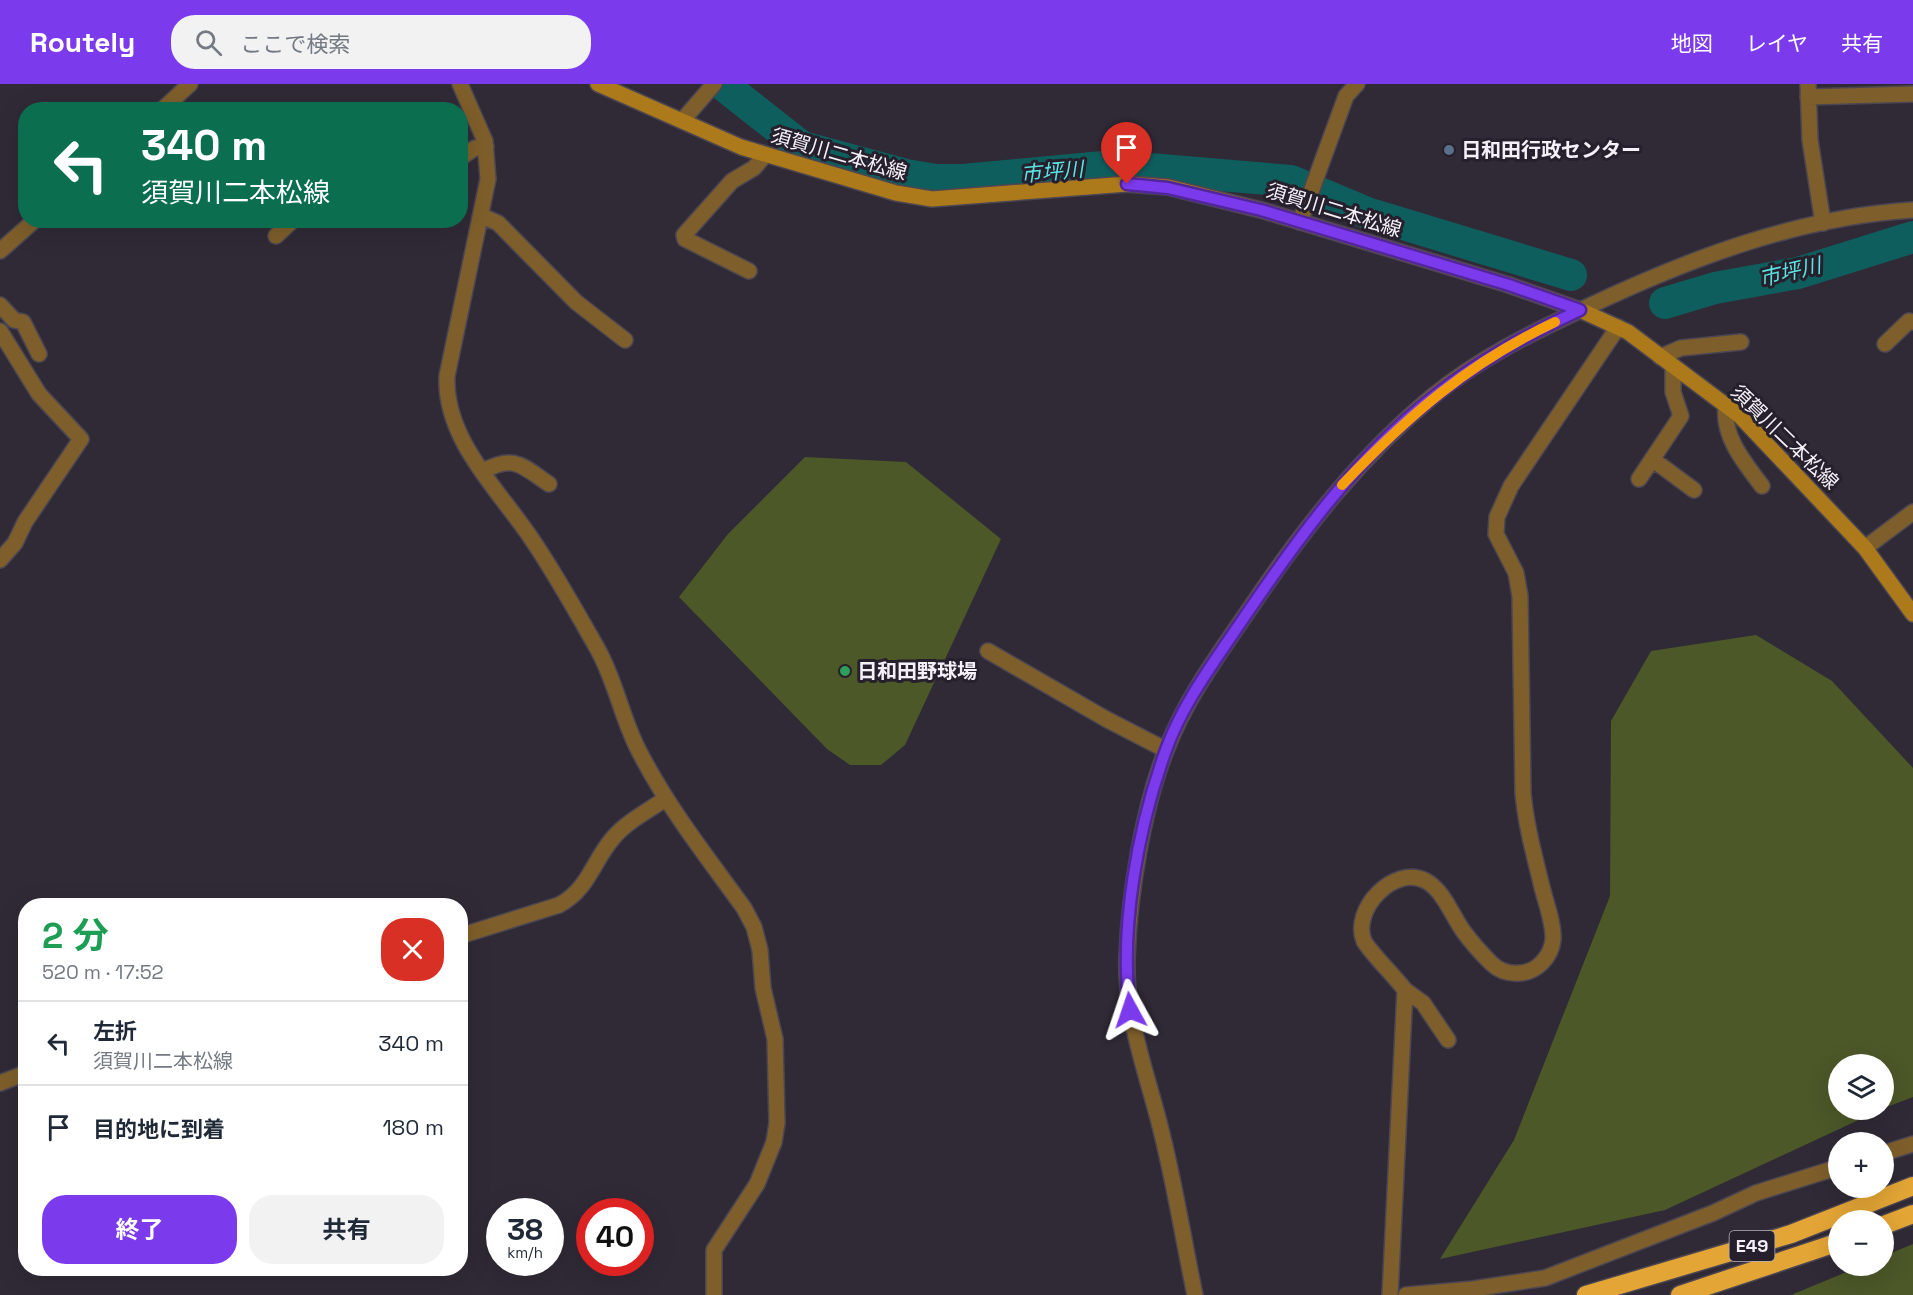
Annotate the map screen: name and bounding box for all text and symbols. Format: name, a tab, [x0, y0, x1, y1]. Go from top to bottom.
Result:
search box	[171, 15, 591, 69]
text: Routely	[30, 24, 135, 60]
icon: search	[192, 26, 225, 59]
text: ここで検索	[240, 30, 350, 58]
text: 地図	[1671, 30, 1713, 57]
text: レイヤ	[1746, 30, 1808, 57]
text: 共有	[1841, 30, 1883, 57]
text: 340 m	[141, 119, 267, 172]
street label: 須賀川二本松線	[768, 122, 910, 186]
pin	[1101, 122, 1152, 184]
icon: left	[42, 126, 120, 204]
icon: arrive	[1110, 131, 1143, 164]
place label: 日和田行政センター	[1461, 137, 1641, 163]
marker: 日和田行政センター	[1442, 143, 1456, 157]
water label: 市坪川	[1019, 155, 1087, 188]
text: 須賀川二本松線	[141, 175, 330, 210]
street label: 須賀川二本松線	[1263, 177, 1405, 243]
water label: 市坪川	[1756, 251, 1826, 292]
street label: 須賀川二本松線	[1726, 379, 1844, 495]
place label: 日和田野球場	[857, 658, 977, 684]
marker: 日和田野球場	[838, 664, 852, 678]
text: 2 分	[42, 913, 109, 959]
button: close	[381, 918, 444, 981]
text: 520 m · 17:52	[42, 959, 164, 985]
position arrow	[1098, 978, 1162, 1042]
text: 左折	[93, 1017, 137, 1045]
icon: left	[42, 1027, 75, 1060]
text: 340 m	[378, 1029, 444, 1057]
text: 須賀川二本松線	[93, 1048, 233, 1074]
map controls	[1828, 1054, 1894, 1276]
button: layers	[1828, 1054, 1894, 1120]
icon: arrive	[42, 1111, 75, 1144]
text: 180 m	[382, 1113, 444, 1141]
text: 目的地に到着	[93, 1115, 225, 1143]
button: +	[1828, 1132, 1894, 1198]
button: 終了	[42, 1195, 237, 1264]
button: 共有	[249, 1195, 444, 1264]
speed limit sign: 40	[576, 1198, 654, 1276]
text: 38	[507, 1210, 543, 1249]
button: −	[1828, 1210, 1894, 1276]
road number: E49	[1730, 1231, 1774, 1261]
text: km/h	[507, 1243, 543, 1262]

